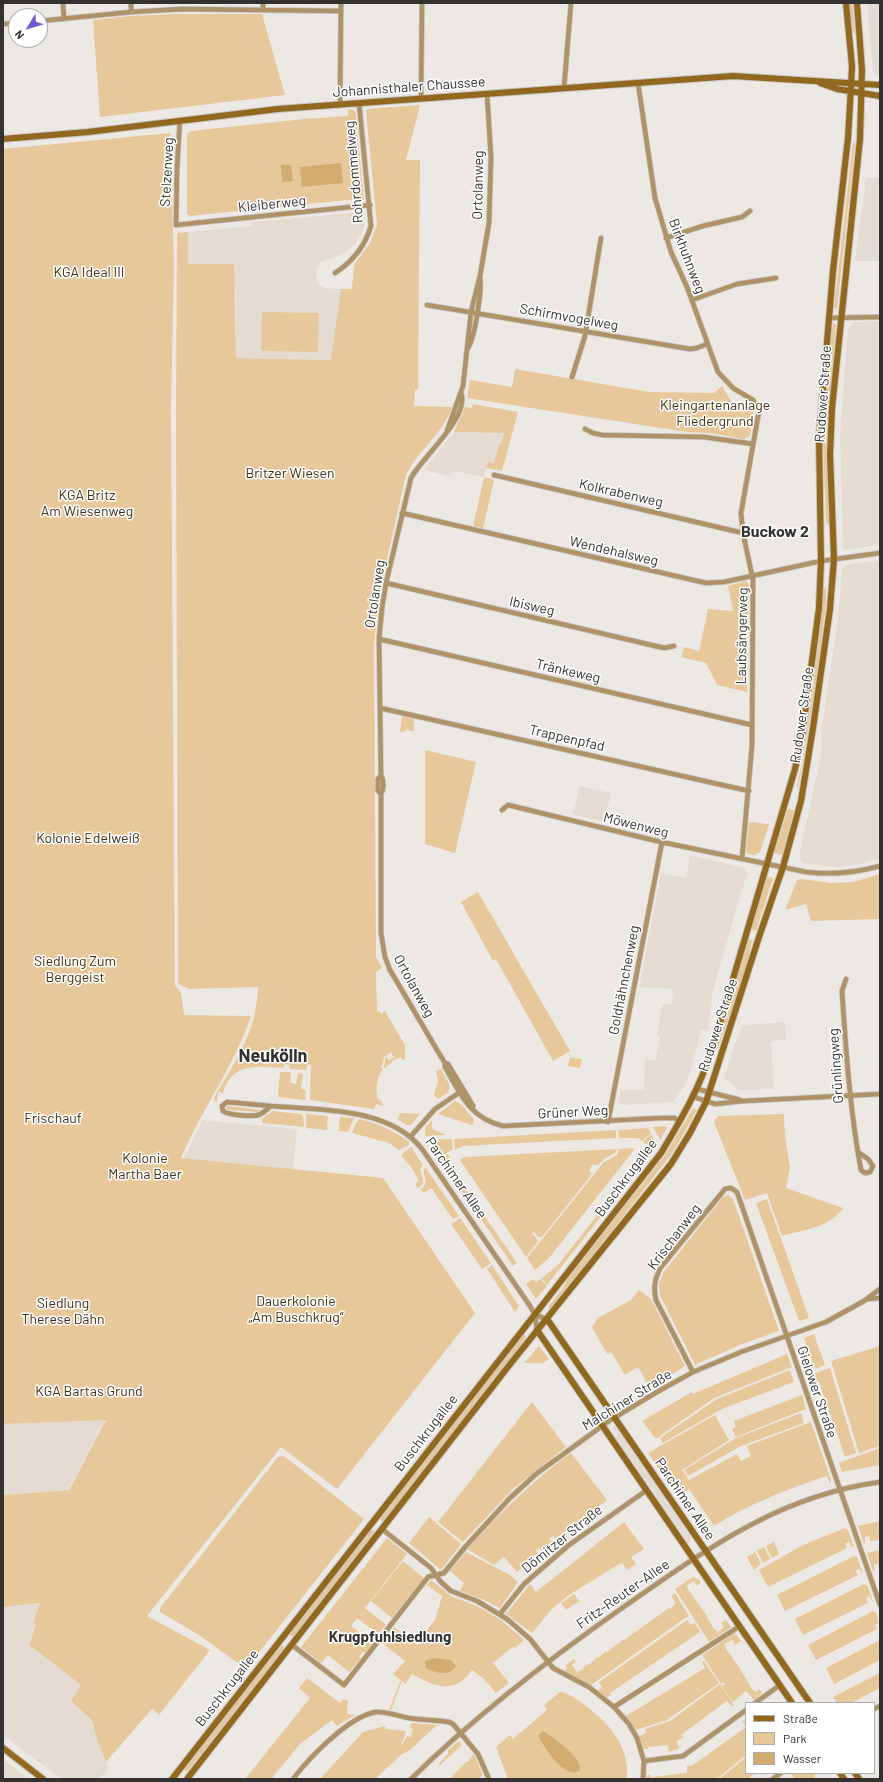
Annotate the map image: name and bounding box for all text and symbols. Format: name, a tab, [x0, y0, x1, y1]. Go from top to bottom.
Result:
north arrow	[8, 8, 48, 48]
text: N	[12, 28, 26, 42]
street label: Johannisthaler Chaussee	[332, 73, 486, 101]
street label: Rohrdommelweg	[341, 120, 367, 224]
street label: Stelzenweg	[157, 137, 177, 207]
street label: Ortolanweg	[469, 150, 487, 220]
street label: Kleiberweg	[237, 192, 307, 216]
street label: Birkhuhnweg	[665, 216, 709, 296]
park label: KGA Ideal III	[54, 264, 124, 280]
street label: Schirmvogelweg	[518, 300, 620, 334]
street label: Rudower Straße	[811, 345, 835, 443]
park label: Kleingartenanlage Fliedergrund	[660, 397, 770, 430]
park label: Britzer Wiesen	[245, 465, 335, 481]
street label: Kolkrabenweg	[577, 475, 665, 511]
park label: KGA Britz Am Wiesenweg	[41, 487, 133, 520]
district label: Buckow 2	[741, 522, 809, 542]
street label: Wendehalsweg	[568, 533, 660, 569]
street label: Ortolanweg	[361, 559, 389, 629]
street label: Laubsängerweg	[733, 587, 751, 685]
street label: Ibisweg	[508, 593, 556, 619]
street label: Tränkeweg	[534, 655, 602, 687]
street label: Rudower Straße	[787, 666, 817, 764]
street label: Trappenpfad	[528, 721, 606, 755]
street label: Möwenweg	[602, 809, 670, 841]
park label: Kolonie Edelweiß	[36, 830, 140, 846]
street label: Goldhähnchenweg	[605, 924, 643, 1036]
street label: Ortolanweg	[390, 952, 438, 1020]
park label: Siedlung Zum Berggeist	[34, 953, 116, 986]
street label: Rudower Straße	[695, 976, 741, 1074]
street label: Grünlingweg	[825, 1028, 847, 1104]
district label: Neukölln	[239, 1045, 307, 1067]
street label: Grüner Weg	[537, 1102, 609, 1122]
park label: Frischauf	[24, 1110, 82, 1126]
street label: Parchimer Allee	[422, 1134, 490, 1222]
street label: Buschkrugallee	[591, 1136, 661, 1220]
park label: Kolonie Martha Baer	[108, 1150, 182, 1182]
street label: Krischanweg	[644, 1201, 704, 1273]
park label: Dauerkolonie „Am Buschkrug“	[248, 1293, 344, 1326]
park label: Siedlung Therese Dähn	[21, 1295, 105, 1328]
street label: Gielower Straße	[793, 1344, 841, 1440]
street label: Malchiner Straße	[579, 1366, 675, 1434]
park label: KGA Bartas Grund	[35, 1383, 143, 1399]
street label: Buschkrugallee	[391, 1391, 461, 1475]
street label: Parchimer Allee	[651, 1455, 719, 1543]
street label: Dömitzer Straße	[518, 1501, 606, 1577]
street label: Fritz-Reuter-Allee	[573, 1556, 673, 1632]
district label: Krugpfuhlsiedlung	[329, 1628, 451, 1646]
street label: Buschkrugallee	[192, 1646, 262, 1730]
legend	[745, 1702, 875, 1774]
text: Straße	[783, 1711, 818, 1725]
text: Park	[783, 1731, 807, 1745]
text: Wasser	[783, 1751, 821, 1765]

